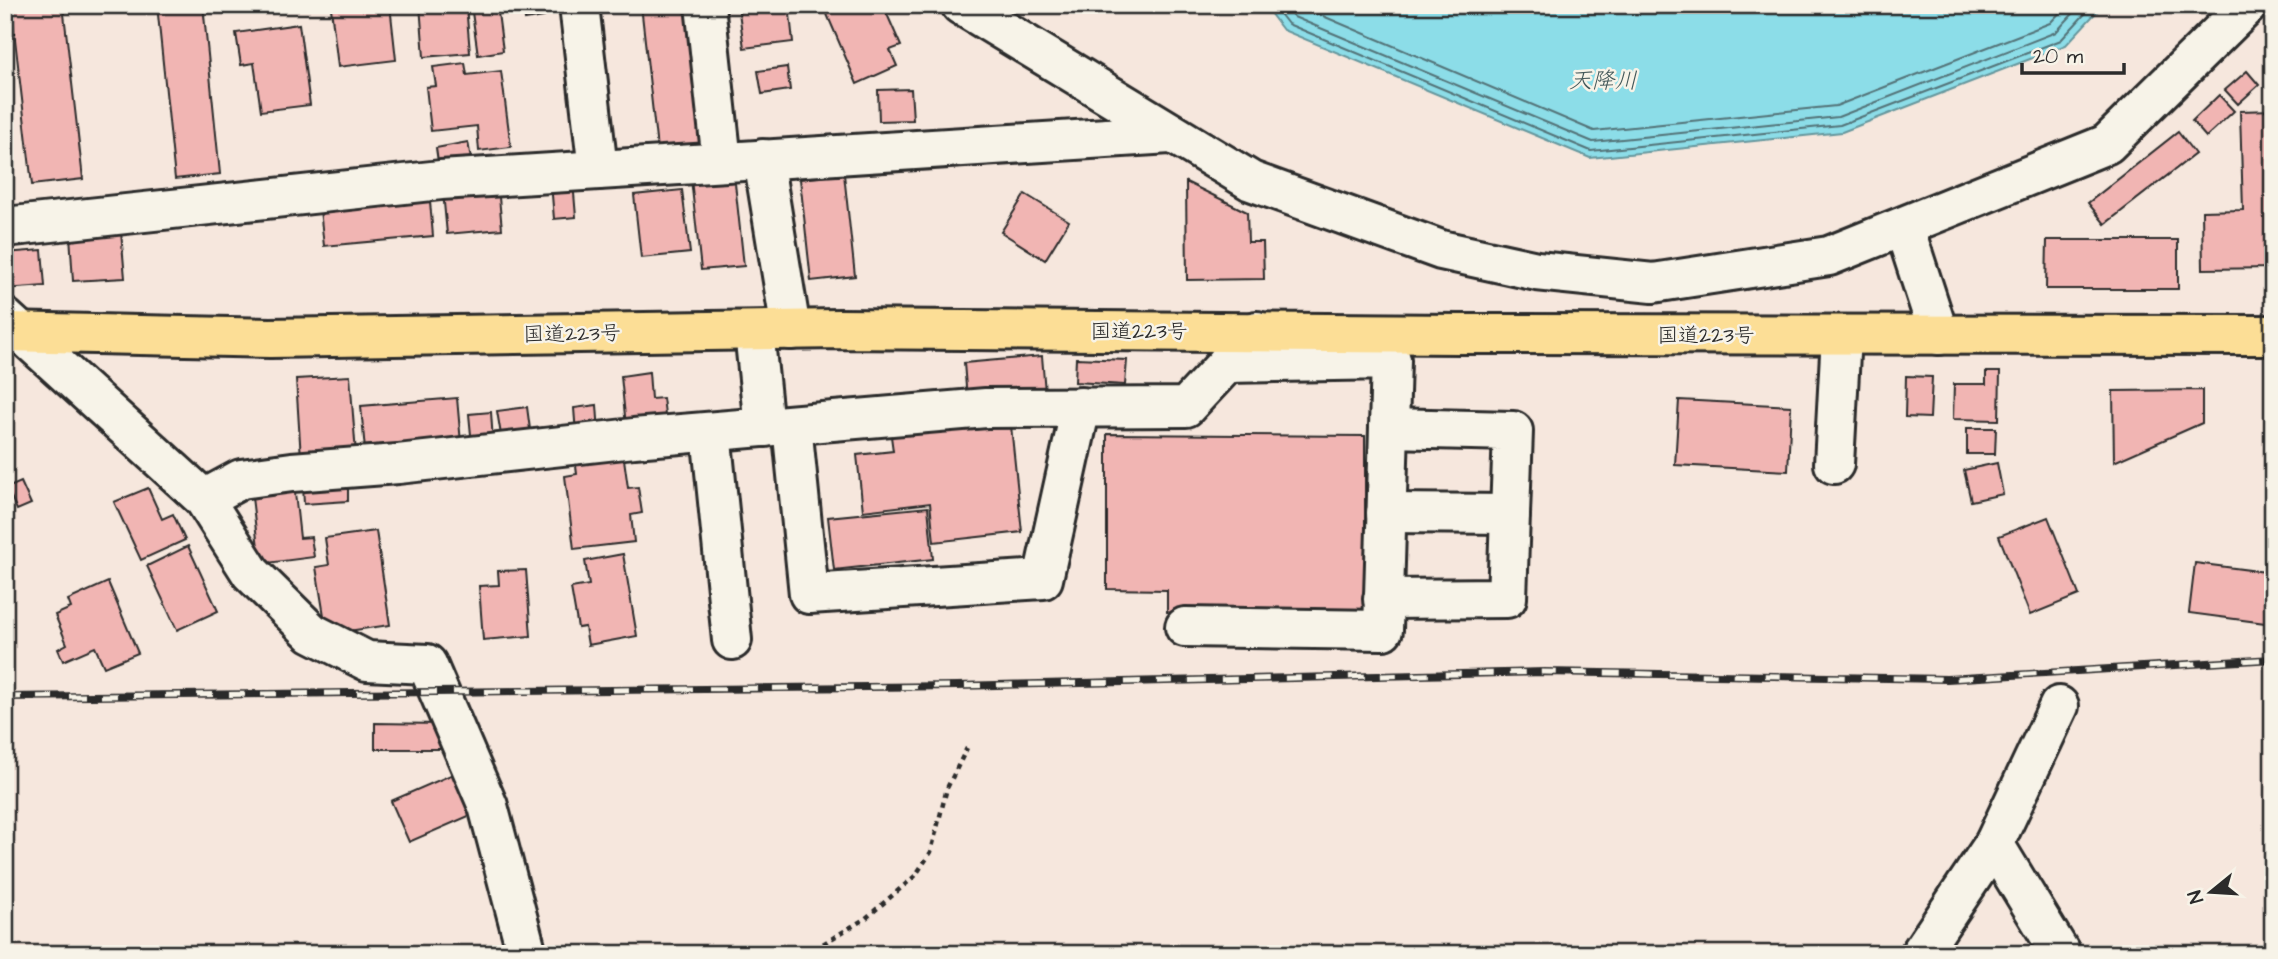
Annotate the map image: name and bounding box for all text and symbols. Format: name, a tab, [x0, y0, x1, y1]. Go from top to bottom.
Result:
scale bar	[2022, 32, 2124, 76]
text: 20 m	[2033, 42, 2084, 71]
water label: 天降川	[1569, 65, 1638, 97]
street label: 国道223号	[1090, 317, 1188, 346]
street label: 国道223号	[523, 319, 621, 349]
street label: 国道223号	[1657, 321, 1755, 350]
north arrow	[2176, 858, 2246, 928]
text: N	[2182, 887, 2211, 907]

